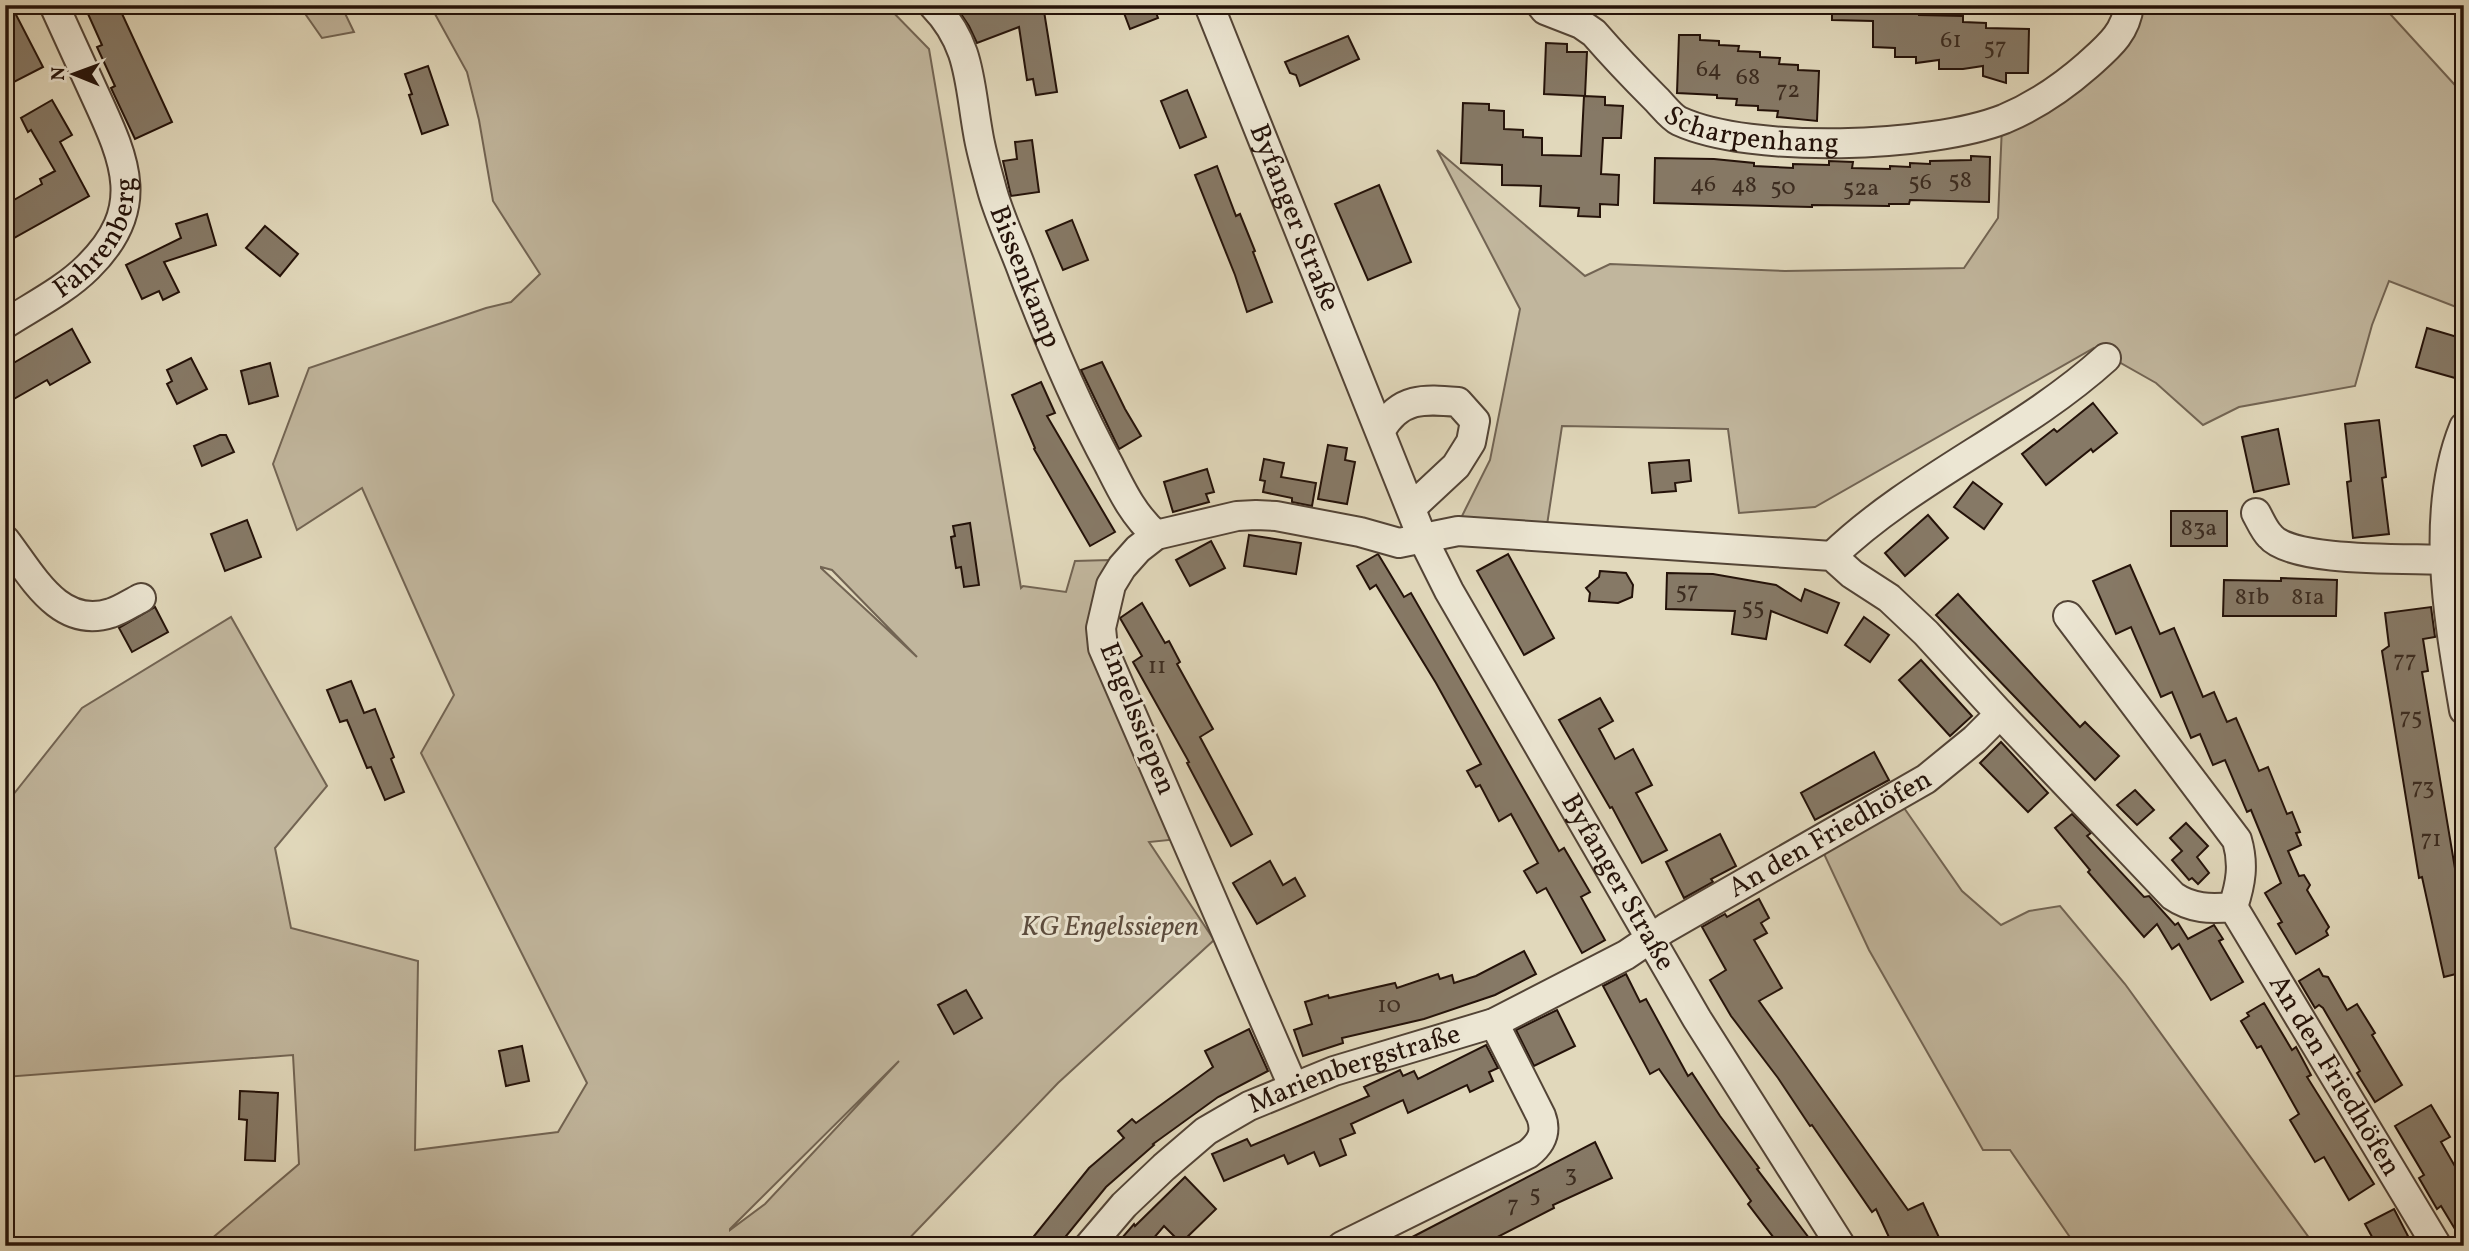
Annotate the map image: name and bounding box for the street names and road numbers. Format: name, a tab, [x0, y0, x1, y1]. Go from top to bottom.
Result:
street label: Scharpenhang	[1654, 97, 1839, 163]
street label: Byfanger Straße	[1239, 118, 1349, 317]
street label: Fahrenberg	[45, 176, 145, 308]
street label: Bissenkamp	[979, 200, 1071, 354]
street label: Engelssiepen	[1089, 637, 1185, 801]
street label: An den Friedhöfen	[1721, 760, 1939, 908]
street label: Byfanger Straße	[1551, 786, 1684, 978]
street label: An den Friedhöfen	[2259, 968, 2410, 1184]
street label: Marienbergstraße	[1242, 1015, 1465, 1124]

